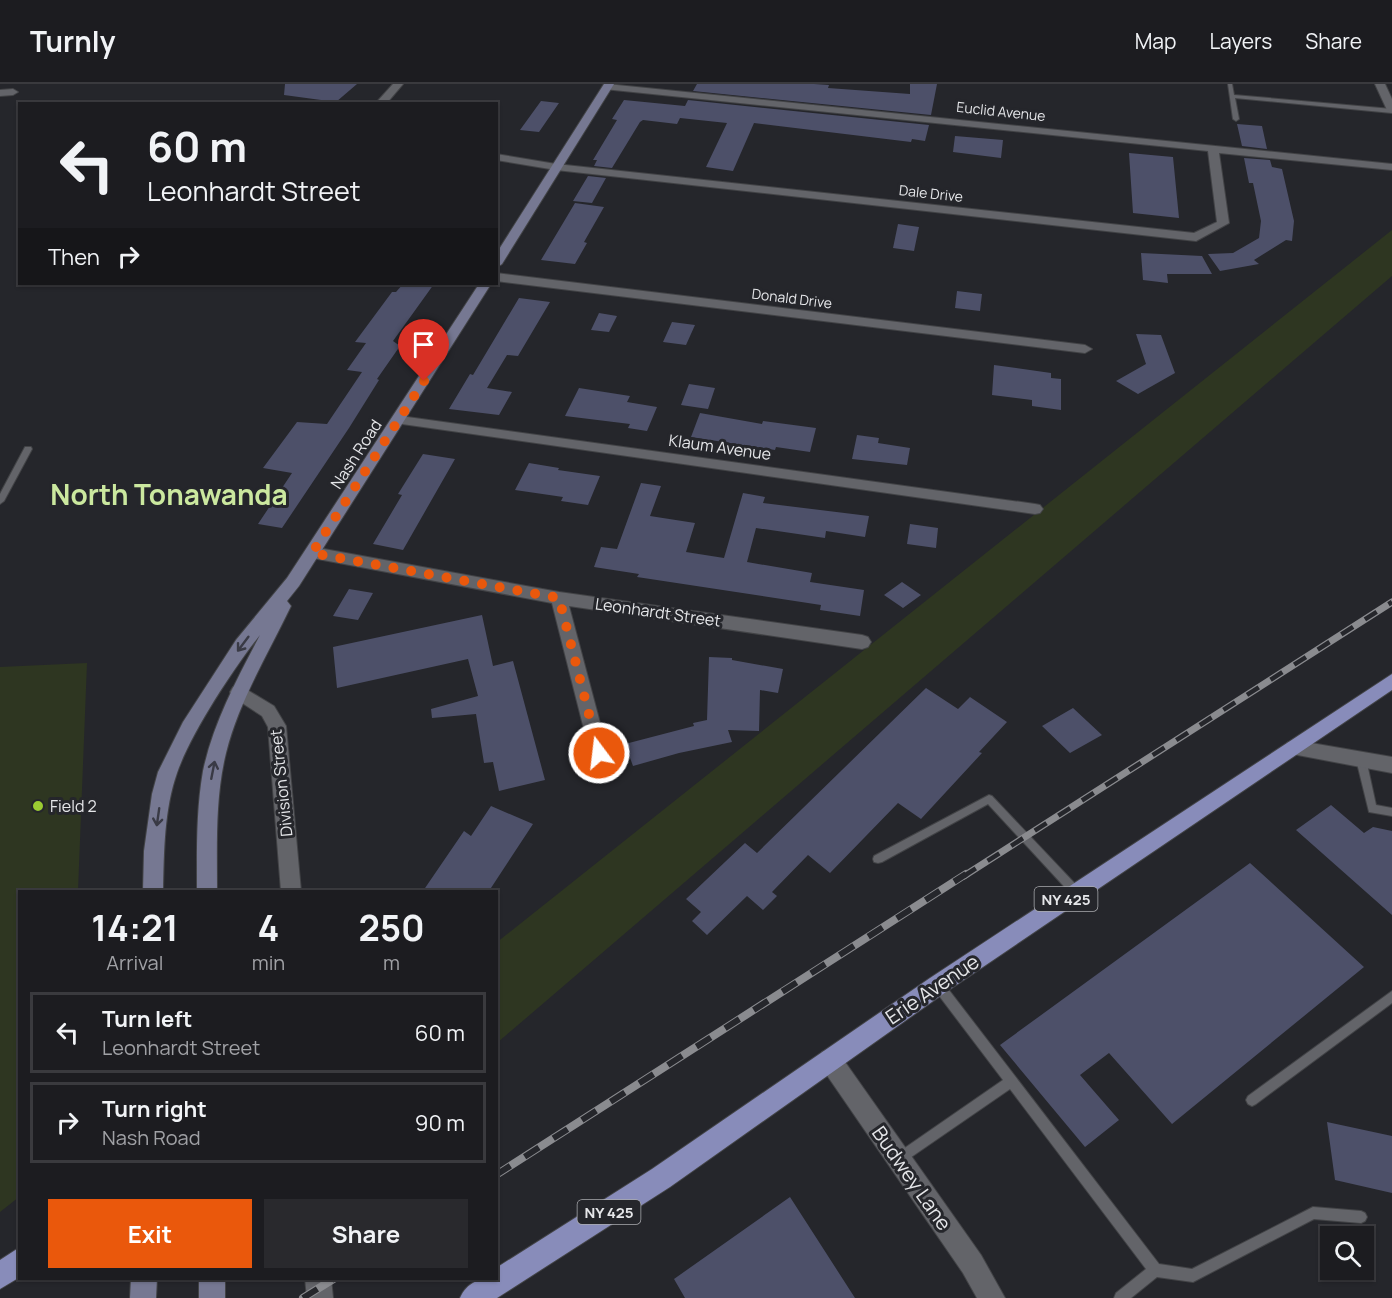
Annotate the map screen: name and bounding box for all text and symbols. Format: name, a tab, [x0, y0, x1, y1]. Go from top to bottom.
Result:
text: Turnly	[30, 22, 115, 60]
text: Map	[1135, 27, 1176, 55]
text: Layers	[1209, 27, 1272, 55]
text: Share	[1305, 27, 1362, 55]
street label: Euclid Avenue	[956, 97, 1046, 125]
text: 60 m	[147, 117, 247, 175]
icon: left	[48, 126, 126, 204]
text: Leonhardt Street	[147, 172, 361, 209]
street label: Dale Drive	[898, 180, 964, 206]
icon: right	[112, 240, 145, 273]
text: Then	[48, 242, 100, 272]
street label: Donald Drive	[751, 284, 833, 312]
pin	[398, 319, 449, 381]
icon: arrive	[407, 328, 440, 361]
street label: Nash Road	[325, 415, 387, 493]
street label: Klaum Avenue	[667, 429, 773, 465]
district label: North Tonawanda	[50, 475, 288, 513]
street label: Leonhardt Street	[594, 592, 722, 632]
one-way arrow	[237, 636, 250, 652]
position arrow	[567, 721, 631, 785]
street label: Division Street	[264, 728, 298, 838]
one-way arrow	[208, 761, 219, 780]
place label: Field 2	[50, 795, 97, 817]
marker: Field 2	[31, 799, 45, 813]
one-way arrow	[153, 807, 164, 827]
road number: NY 425	[1034, 887, 1098, 911]
text: 14:21	[91, 903, 178, 952]
text: 4	[258, 903, 279, 952]
text: 250	[358, 903, 425, 952]
street label: Erie Avenue	[880, 948, 984, 1030]
text: Arrival	[106, 949, 163, 976]
text: min	[252, 949, 285, 976]
text: m	[383, 949, 400, 976]
text: Turn left	[102, 1004, 192, 1034]
icon: left	[51, 1016, 84, 1049]
text: 60 m	[415, 1018, 465, 1048]
text: Leonhardt Street	[102, 1034, 260, 1061]
text: Turn right	[102, 1094, 207, 1124]
icon: right	[51, 1106, 84, 1139]
text: 90 m	[415, 1108, 465, 1138]
street label: Budwey Lane	[866, 1120, 958, 1236]
text: Nash Road	[102, 1124, 201, 1151]
button: Exit	[48, 1199, 252, 1268]
button: Share	[264, 1199, 468, 1268]
road number: NY 425	[578, 1200, 640, 1224]
map controls	[1320, 1226, 1374, 1280]
button: search	[1320, 1226, 1374, 1280]

